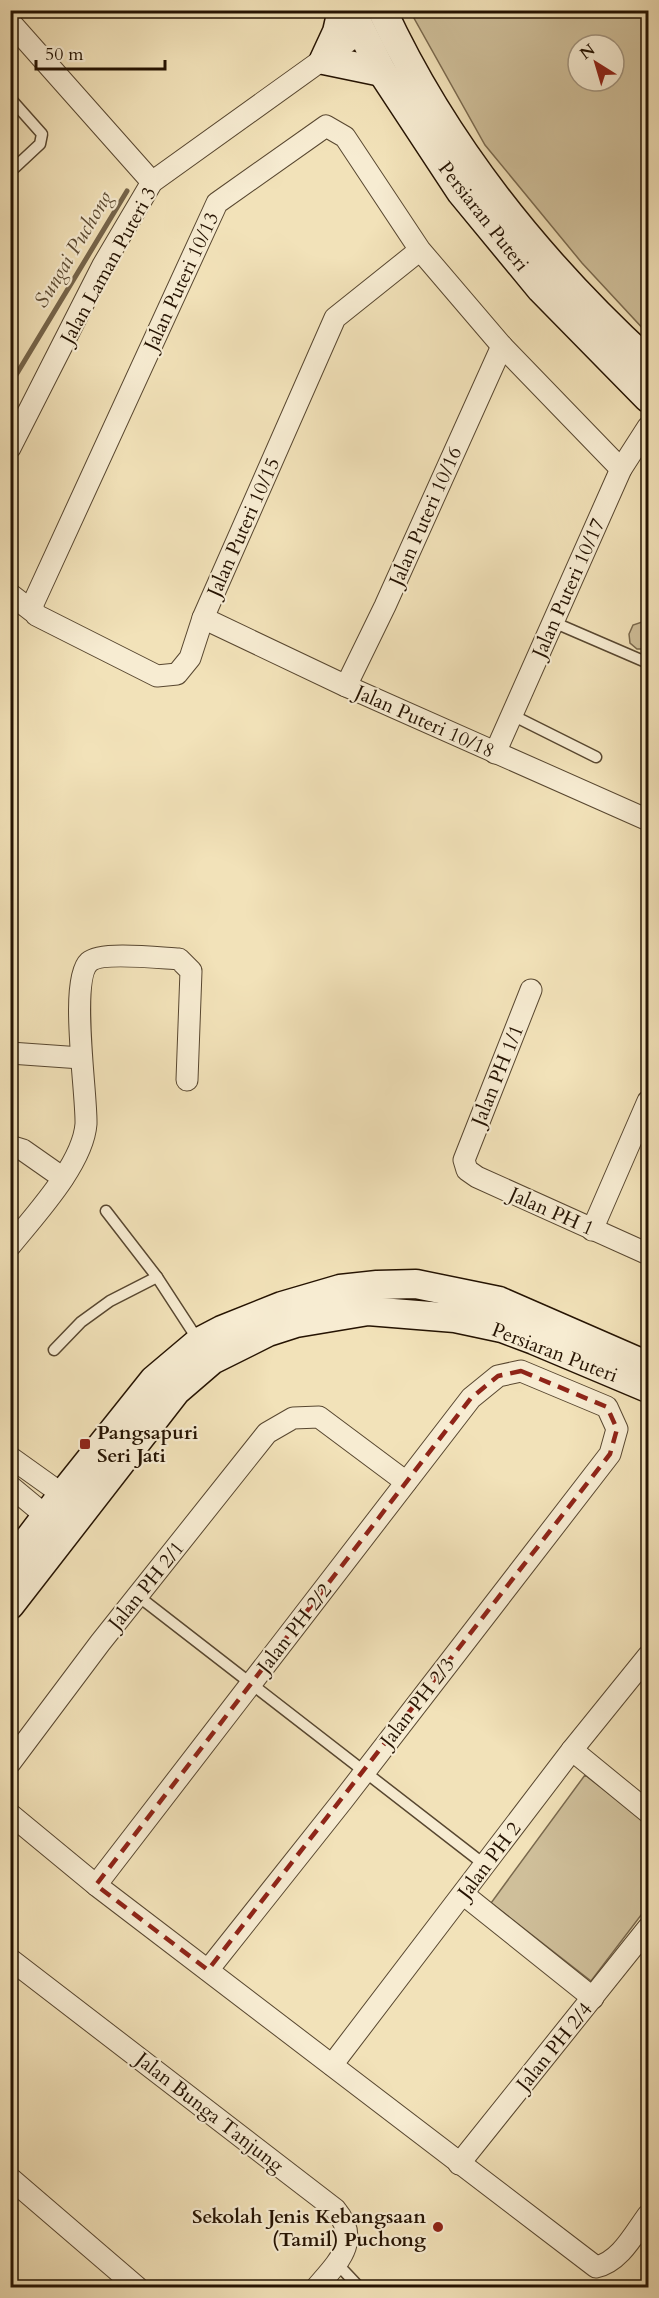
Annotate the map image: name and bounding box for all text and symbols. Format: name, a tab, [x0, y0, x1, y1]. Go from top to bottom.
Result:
scale bar	[36, 33, 165, 71]
north arrow	[566, 33, 626, 93]
text: N	[575, 39, 600, 65]
text: 50 m	[45, 42, 84, 67]
street label: Persiaran Puteri	[432, 156, 535, 277]
street label: Jalan Laman Puteri 3	[53, 182, 163, 351]
water label: Sungai Puchong	[27, 185, 120, 313]
street label: Jalan Puteri 10/13	[136, 208, 225, 358]
street label: Jalan Puteri 10/16	[381, 442, 468, 593]
street label: Jalan Puteri 10/15	[199, 453, 286, 604]
street label: Jalan Puteri 10/17	[524, 514, 611, 665]
street label: Jalan Puteri 10/18	[348, 677, 499, 764]
street label: Jalan PH 1/1	[464, 1021, 530, 1133]
street label: Jalan PH 1	[502, 1180, 598, 1242]
street label: Persiaran Puteri	[488, 1316, 622, 1389]
place label: Pangsapuri Seri Jati	[97, 1419, 198, 1469]
marker: Pangsapuri Seri Jati	[78, 1437, 92, 1451]
street label: Jalan PH 2/1	[100, 1535, 190, 1638]
street label: Jalan PH 2/2	[249, 1578, 338, 1681]
street label: Jalan PH 2/3	[372, 1652, 461, 1755]
street label: Jalan PH 2	[450, 1816, 527, 1907]
street label: Jalan PH 2/4	[508, 1996, 598, 2099]
street label: Jalan Bunga Tanjung	[128, 2044, 290, 2179]
place label: Sekolah Jenis Kebangsaan (Tamil) Puchong	[192, 2203, 426, 2253]
marker: Sekolah Jenis Kebangsaan (Tamil) Puchong	[431, 2220, 445, 2234]

